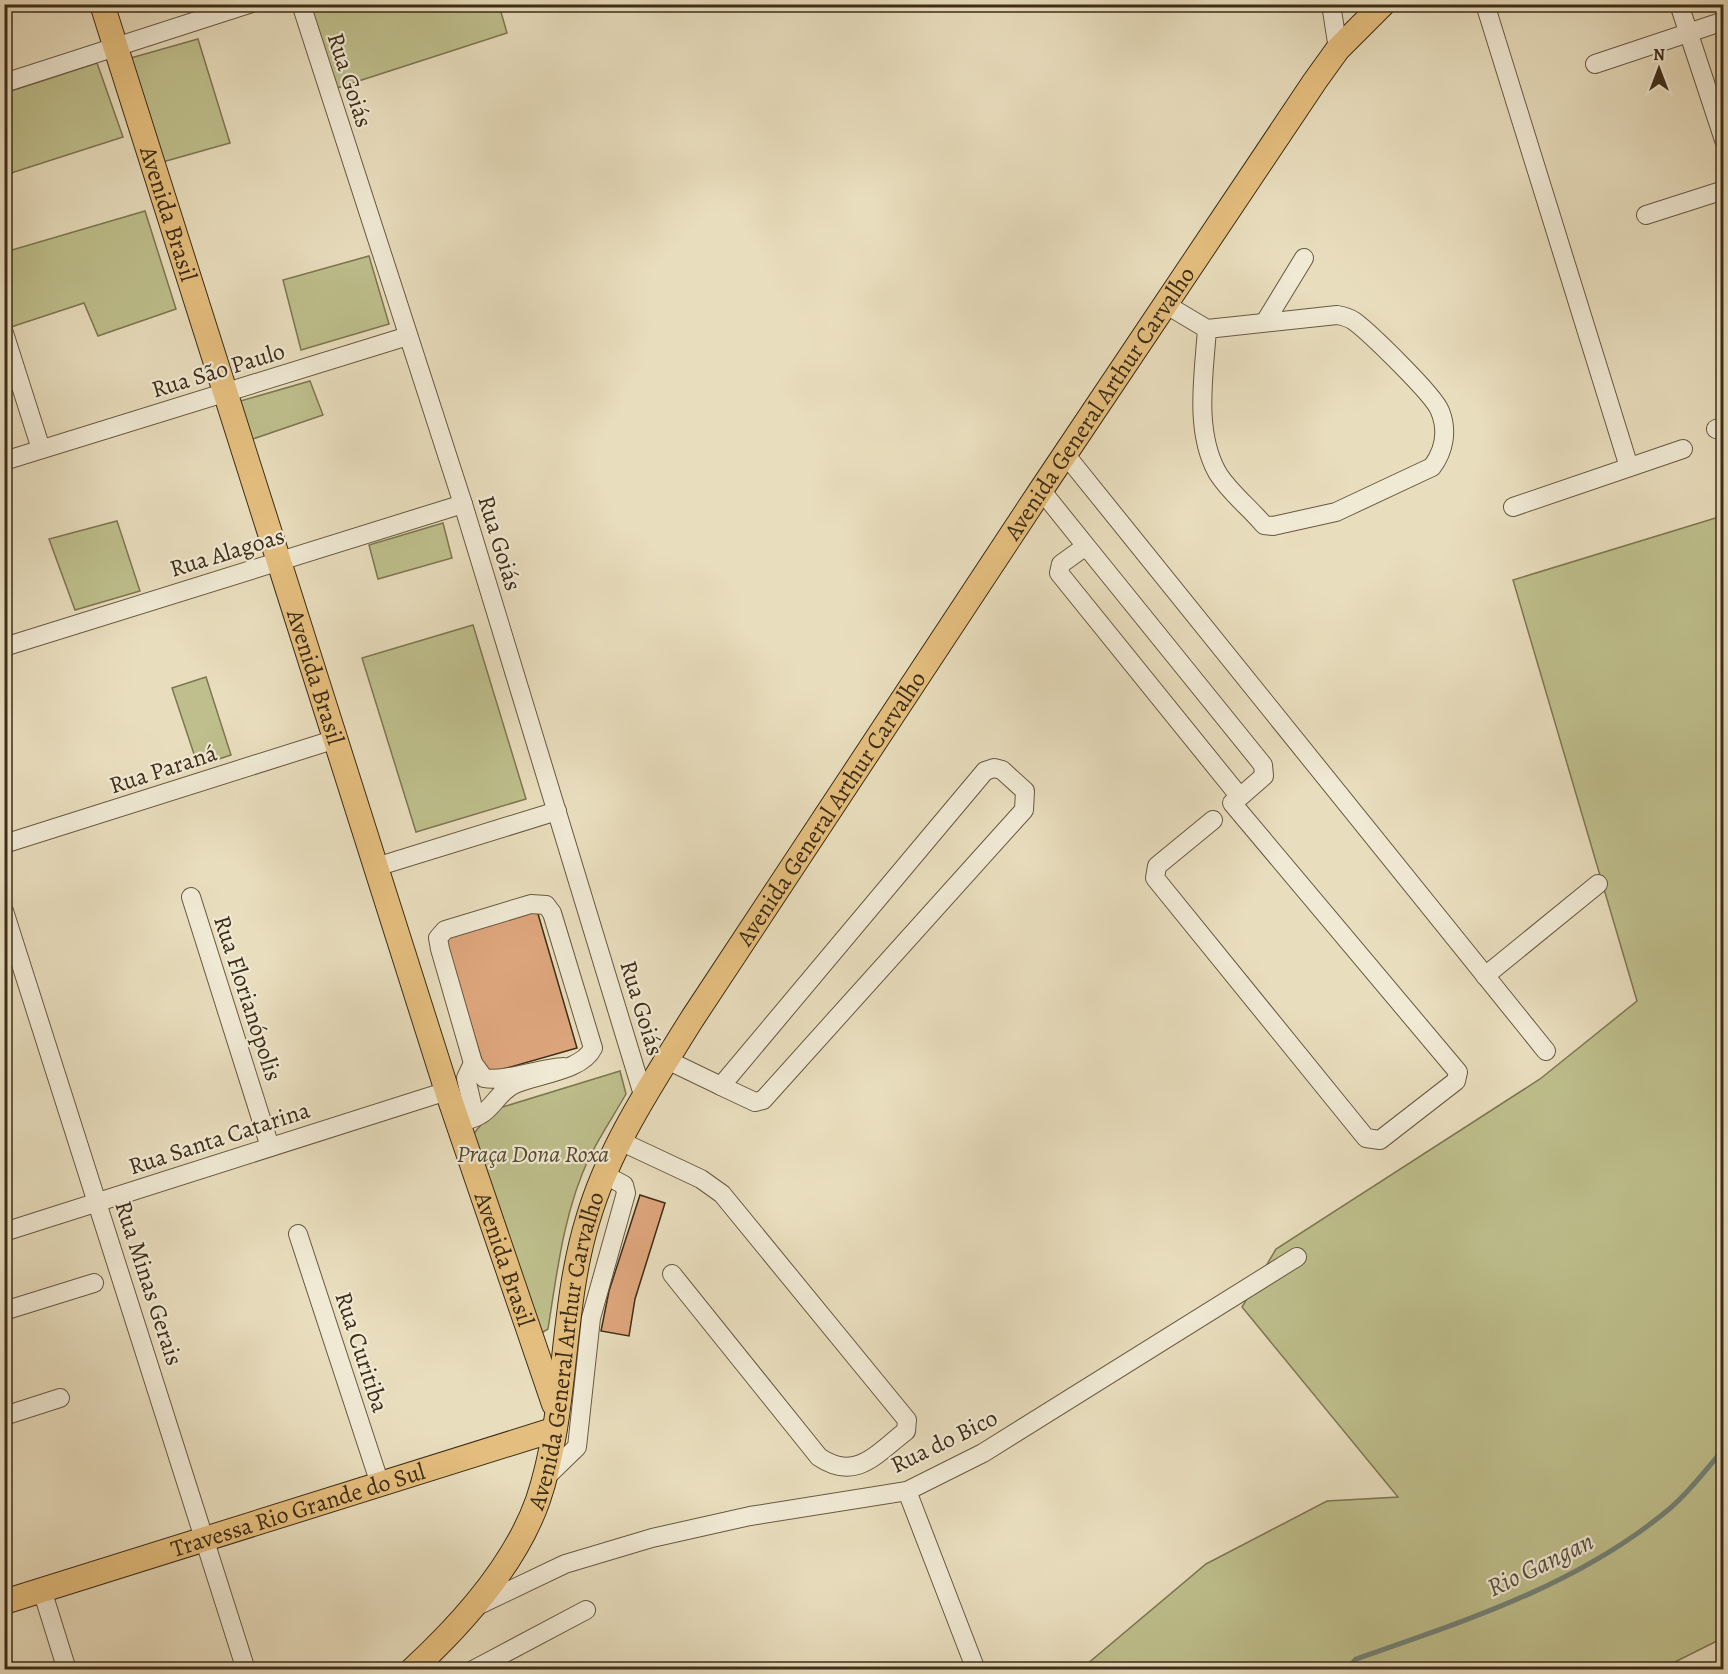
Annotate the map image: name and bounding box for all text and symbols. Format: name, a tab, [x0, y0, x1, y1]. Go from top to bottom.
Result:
street label: Rua Goiás	[320, 28, 380, 132]
north arrow	[1629, 39, 1689, 99]
text: N	[1653, 44, 1665, 66]
street label: Avenida Brasil	[132, 141, 205, 285]
street label: Avenida General Arthur Carvalho	[996, 260, 1202, 547]
street label: Rua São Paulo	[147, 335, 289, 405]
street label: Rua Goiás	[470, 491, 530, 595]
street label: Rua Alagoas	[166, 519, 288, 585]
street label: Avenida Brasil	[279, 604, 352, 749]
street label: Avenida General Arthur Carvalho	[728, 665, 933, 953]
street label: Rua Paraná	[105, 736, 222, 801]
street label: Rua Florianópolis	[206, 911, 290, 1085]
street label: Rua Goiás	[612, 956, 672, 1060]
street label: Rua Santa Catarina	[124, 1093, 315, 1182]
park label: Praça Dona Roxa	[457, 1138, 609, 1170]
street label: Avenida Brasil	[466, 1187, 542, 1331]
street label: Avenida General Arthur Carvalho	[520, 1187, 612, 1515]
street label: Rua Minas Gerais	[107, 1197, 191, 1369]
street label: Rua Curitiba	[327, 1288, 397, 1417]
street label: Rua do Bico	[885, 1401, 1003, 1481]
street label: Travessa Rio Grande do Sul	[167, 1455, 429, 1565]
water label: Rio Gangan	[1481, 1524, 1599, 1605]

